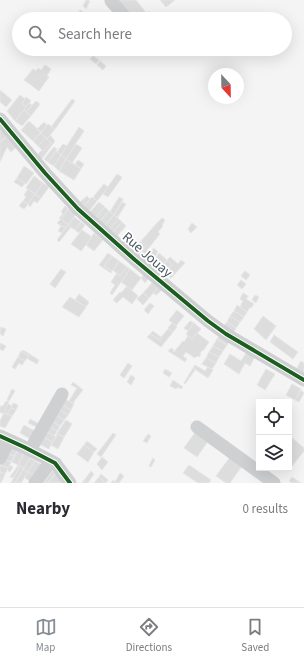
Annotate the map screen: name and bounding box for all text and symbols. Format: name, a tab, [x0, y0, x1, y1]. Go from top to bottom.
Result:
search box	[12, 12, 292, 56]
icon: search	[26, 23, 48, 45]
text: Search here	[58, 24, 132, 45]
north arrow	[208, 68, 244, 104]
street label: Rue Jouay	[117, 227, 177, 283]
map controls	[256, 399, 292, 471]
button: locate	[256, 399, 292, 435]
button: layers	[256, 435, 292, 471]
text: Nearby	[16, 497, 70, 521]
text: 0 results	[243, 500, 288, 518]
tab: Map	[35, 616, 57, 655]
tab: Directions	[126, 616, 172, 655]
tab: Saved	[241, 616, 269, 655]

